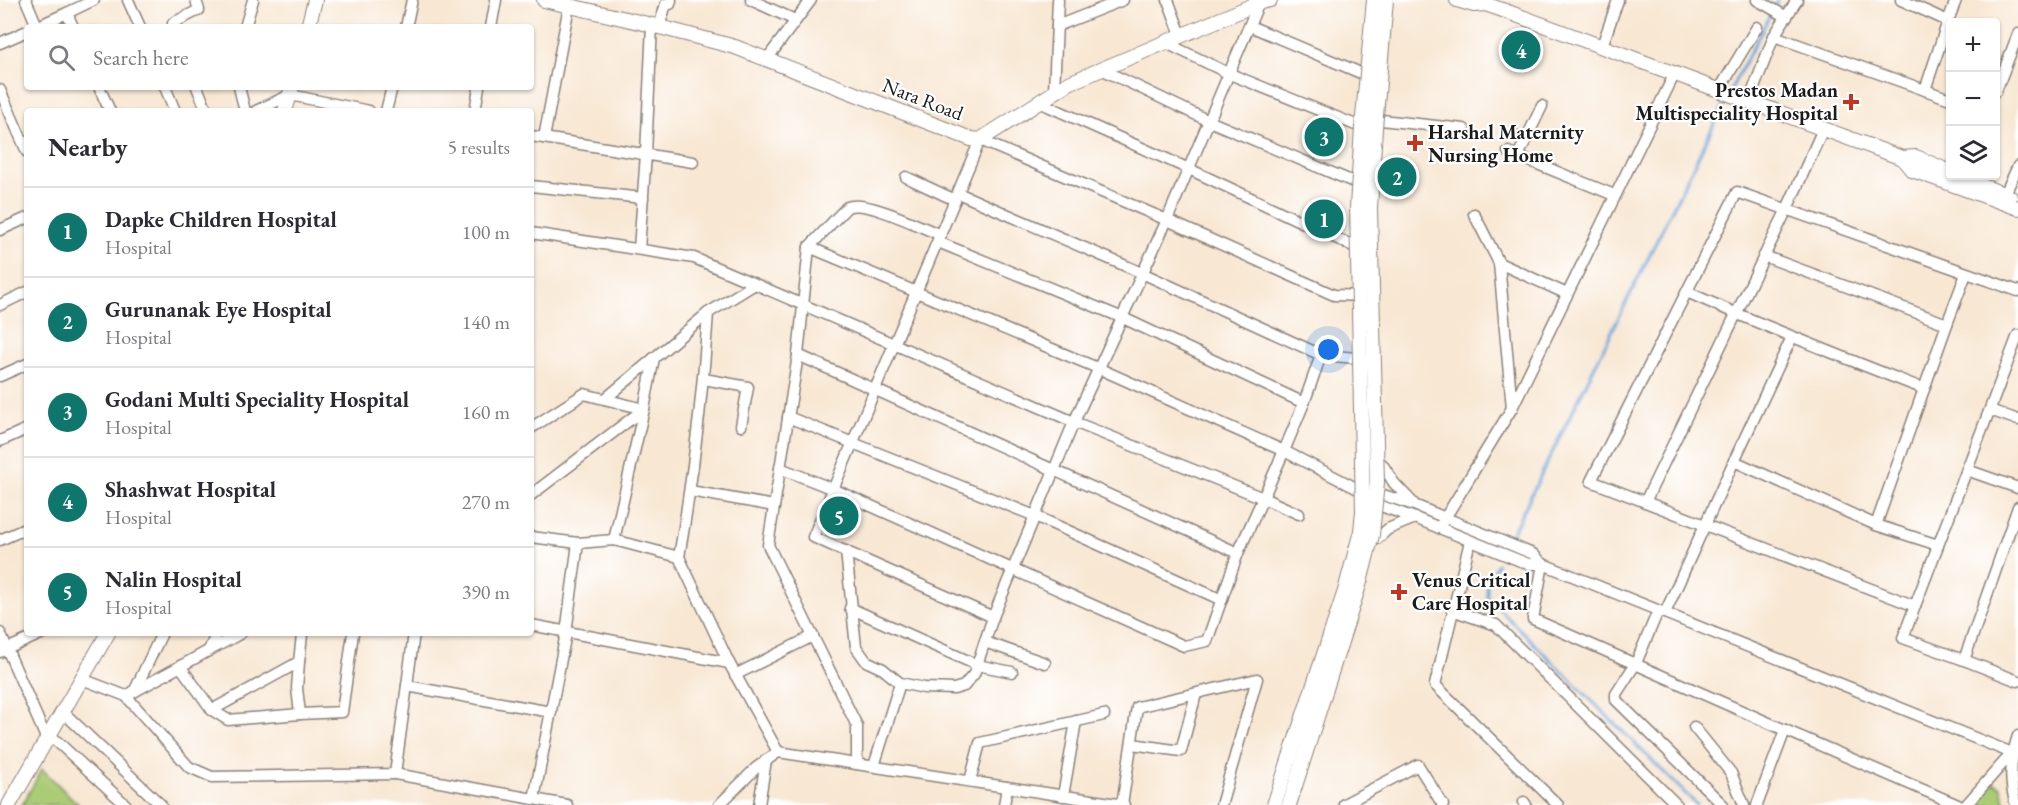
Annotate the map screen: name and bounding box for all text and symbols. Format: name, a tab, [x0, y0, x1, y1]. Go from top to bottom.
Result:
map controls	[1946, 18, 2000, 180]
button: +	[1946, 18, 2000, 72]
search box	[24, 24, 534, 90]
pin: 4	[1502, 28, 1540, 72]
icon: search	[45, 41, 78, 74]
text: Search here	[93, 43, 188, 72]
street label: Nara Road	[879, 72, 968, 127]
button: −	[1946, 72, 2000, 126]
place label: Prestos Madan Multispeciality Hospital	[1635, 77, 1838, 126]
marker: Prestos Madan Multispeciality Hospital	[1842, 93, 1860, 111]
pin: 3	[1304, 114, 1344, 160]
place label: Harshal Maternity Nursing Home	[1428, 119, 1584, 168]
button: layers	[1946, 126, 2000, 180]
text: Nearby	[48, 130, 128, 164]
text: 5 results	[447, 134, 510, 160]
marker: Harshal Maternity Nursing Home	[1406, 134, 1424, 152]
pin: 2	[1378, 154, 1416, 200]
pin: 1	[1304, 196, 1344, 242]
text: Dapke Children Hospital	[105, 205, 337, 234]
text: 1	[62, 219, 73, 245]
text: 100 m	[462, 219, 510, 245]
text: Hospital	[105, 234, 172, 260]
text: Gurunanak Eye Hospital	[105, 295, 332, 324]
text: 2	[62, 309, 73, 335]
text: 140 m	[462, 309, 510, 335]
text: Hospital	[105, 324, 172, 350]
your location	[1314, 335, 1343, 364]
text: Godani Multi Speciality Hospital	[105, 385, 409, 414]
text: 3	[62, 399, 73, 425]
text: 160 m	[462, 399, 510, 425]
text: Hospital	[105, 414, 172, 440]
text: Shashwat Hospital	[105, 475, 276, 504]
text: 4	[62, 489, 73, 515]
text: 270 m	[462, 489, 510, 515]
pin: 5	[820, 494, 858, 538]
text: Hospital	[105, 504, 172, 530]
text: Nalin Hospital	[105, 565, 242, 594]
place label: Venus Critical Care Hospital	[1412, 567, 1531, 616]
text: 5	[62, 579, 73, 605]
text: 390 m	[462, 579, 510, 605]
marker: Venus Critical Care Hospital	[1390, 583, 1408, 601]
text: Hospital	[105, 594, 172, 620]

